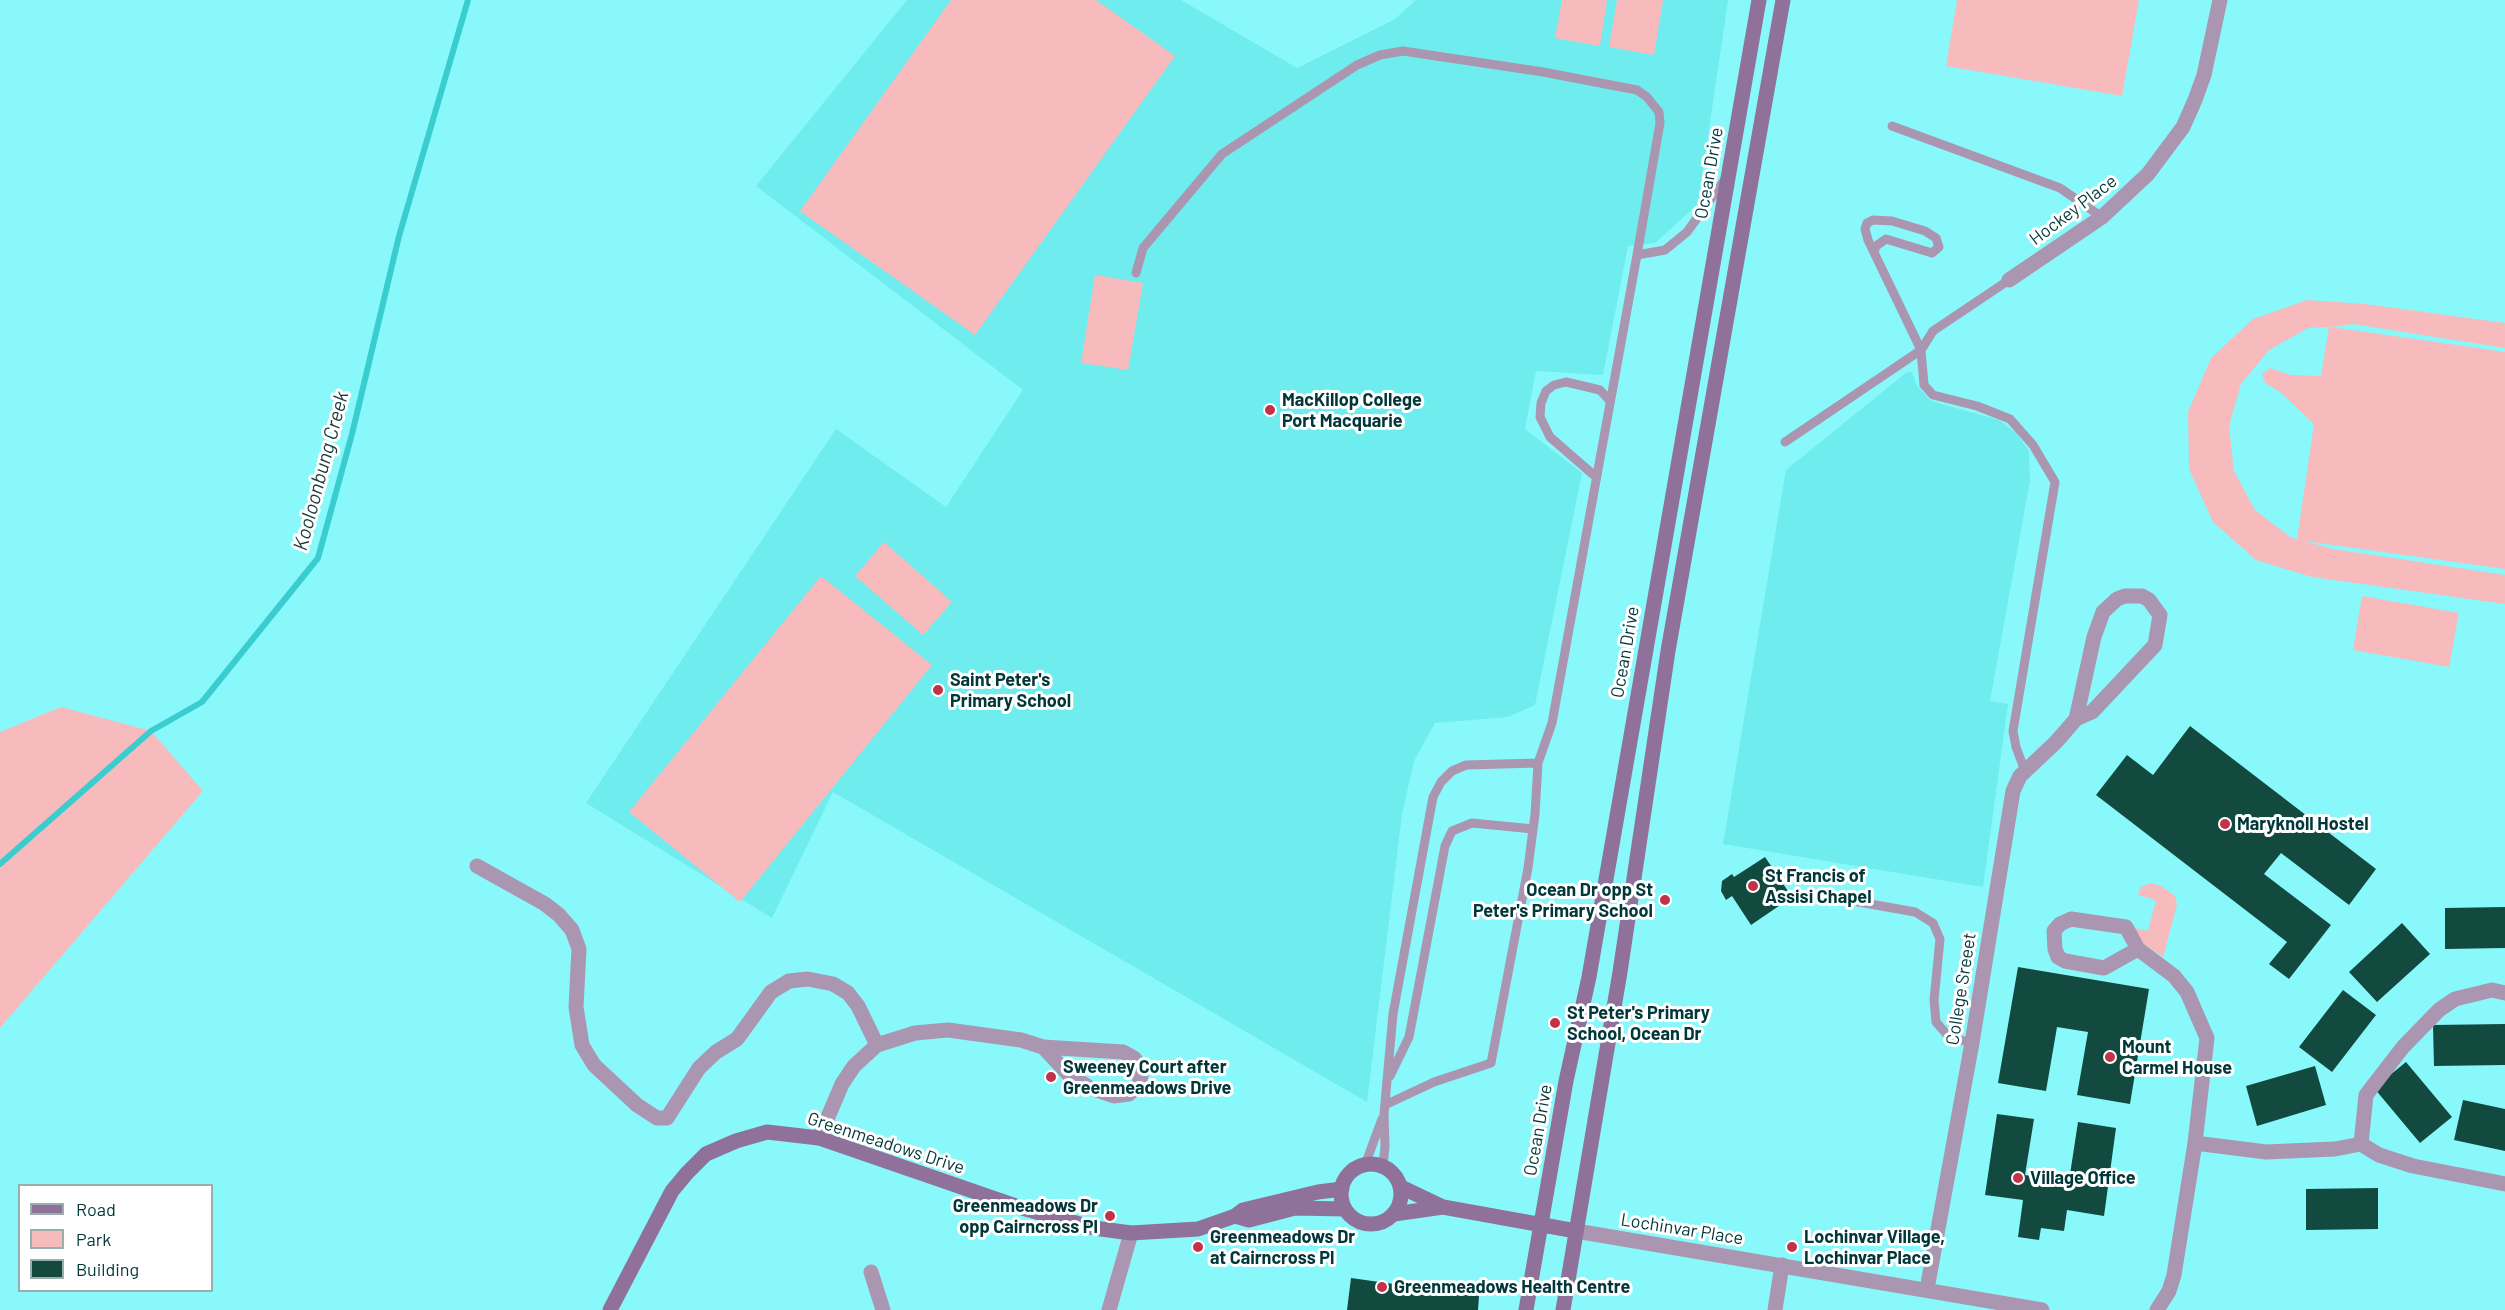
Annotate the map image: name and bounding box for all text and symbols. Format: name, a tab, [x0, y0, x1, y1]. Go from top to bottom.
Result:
street label: Ocean Drive	[1690, 126, 1728, 220]
street label: Hockey Place	[2025, 170, 2121, 250]
water label: Kooloonbung Creek	[288, 389, 354, 553]
place label: MacKillop College Port Macquarie	[1282, 389, 1422, 432]
marker: MacKillop College Port Macquarie	[1263, 403, 1277, 417]
street label: Ocean Drive	[1606, 605, 1644, 699]
place label: Saint Peter's Primary School	[950, 669, 1071, 712]
marker: Saint Peter's Primary School	[931, 683, 945, 697]
place label: Maryknoll Hostel	[2237, 813, 2369, 835]
marker: Maryknoll Hostel	[2218, 817, 2232, 831]
place label: St Francis of Assisi Chapel	[1765, 865, 1872, 908]
place label: Ocean Dr opp St Peter's Primary School	[1473, 879, 1653, 922]
marker: St Francis of Assisi Chapel	[1746, 879, 1760, 893]
marker: Ocean Dr opp St Peter's Primary School	[1658, 893, 1672, 907]
street label: College Sreeet	[1941, 931, 1981, 1047]
place label: St Peter's Primary School, Ocean Dr	[1567, 1002, 1710, 1044]
marker: St Peter's Primary School, Ocean Dr	[1548, 1016, 1562, 1030]
place label: Mount Carmel House	[2122, 1036, 2232, 1078]
marker: Mount Carmel House	[2103, 1050, 2117, 1064]
place label: Sweeney Court after Greenmeadows Drive	[1063, 1056, 1231, 1098]
marker: Sweeney Court after Greenmeadows Drive	[1044, 1070, 1058, 1084]
street label: Ocean Drive	[1519, 1083, 1557, 1177]
street label: Greenmeadows Drive	[805, 1107, 967, 1179]
place label: Village Office	[2030, 1167, 2136, 1189]
marker: Village Office	[2011, 1171, 2025, 1185]
legend	[18, 1184, 213, 1292]
place label: Greenmeadows Dr opp Cairncross Pl	[953, 1195, 1098, 1238]
text: Road	[76, 1198, 116, 1220]
marker: Greenmeadows Dr opp Cairncross Pl	[1103, 1209, 1117, 1223]
street label: Lochinvar Place	[1619, 1209, 1745, 1249]
place label: Greenmeadows Dr at Cairncross Pl	[1210, 1226, 1355, 1268]
place label: Lochinvar Village, Lochinvar Place	[1804, 1226, 1945, 1268]
text: Park	[76, 1228, 111, 1250]
marker: Greenmeadows Dr at Cairncross Pl	[1191, 1240, 1205, 1254]
marker: Lochinvar Village, Lochinvar Place	[1785, 1240, 1799, 1254]
text: Building	[76, 1258, 139, 1280]
place label: Greenmeadows Health Centre	[1394, 1276, 1630, 1298]
marker: Greenmeadows Health Centre	[1375, 1280, 1389, 1294]

